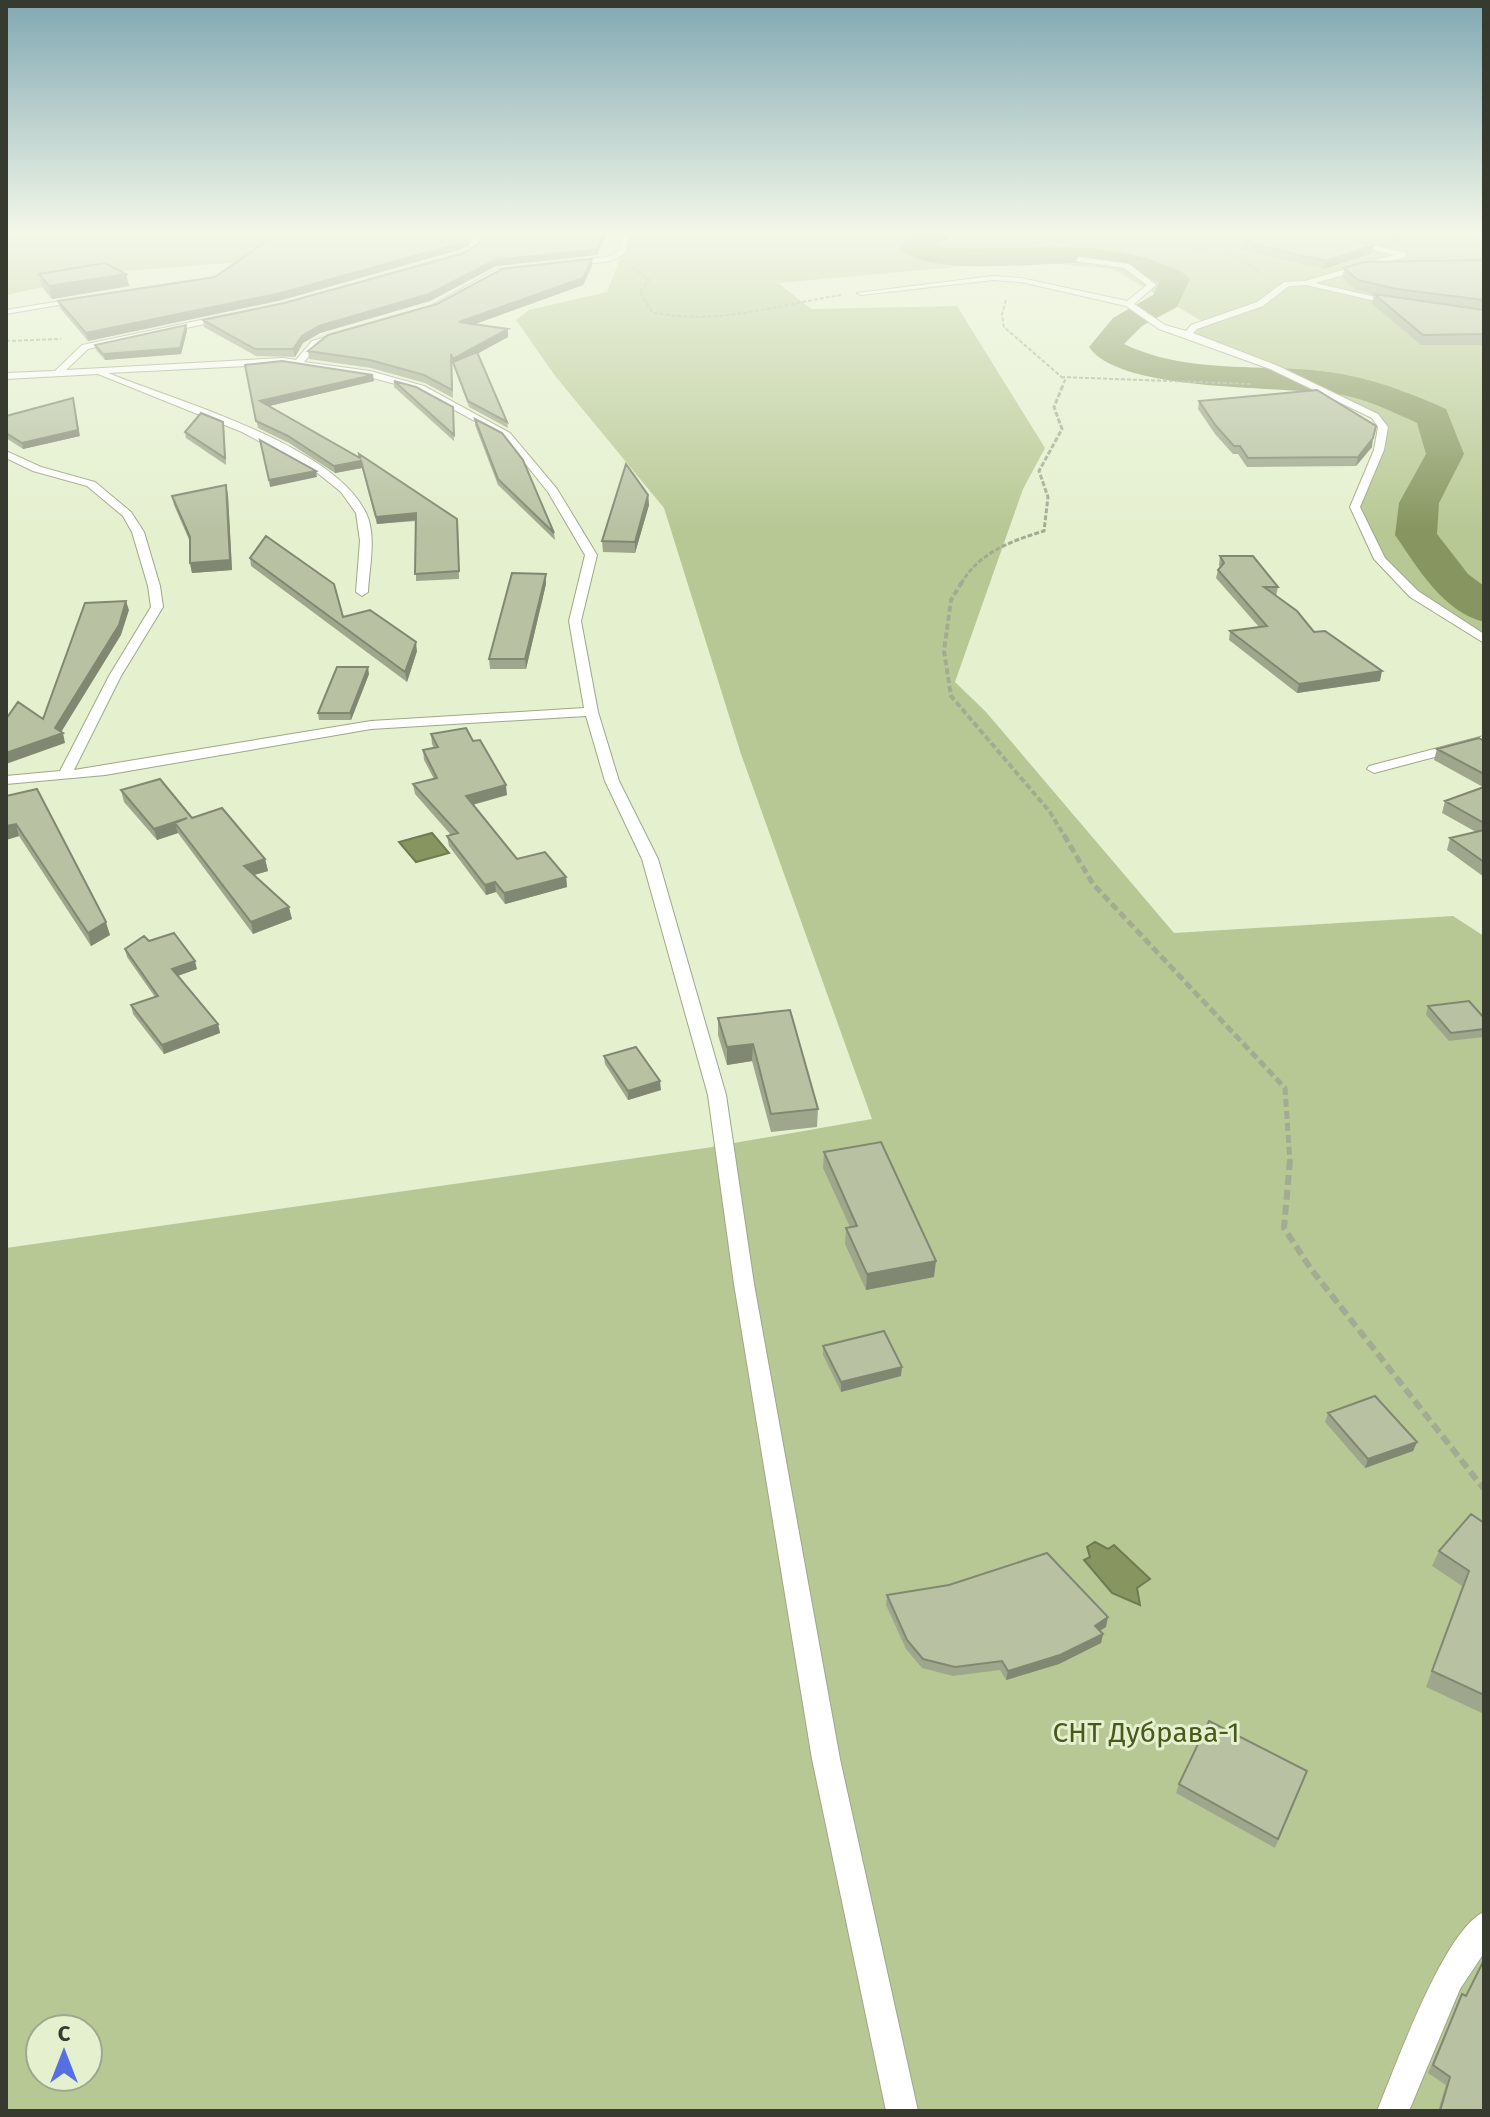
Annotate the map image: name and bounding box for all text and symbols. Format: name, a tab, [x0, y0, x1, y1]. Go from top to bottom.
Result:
park label: СНТ Дубрава-1	[1052, 1716, 1240, 1749]
north arrow	[24, 2013, 104, 2093]
text: С	[58, 2020, 71, 2047]

